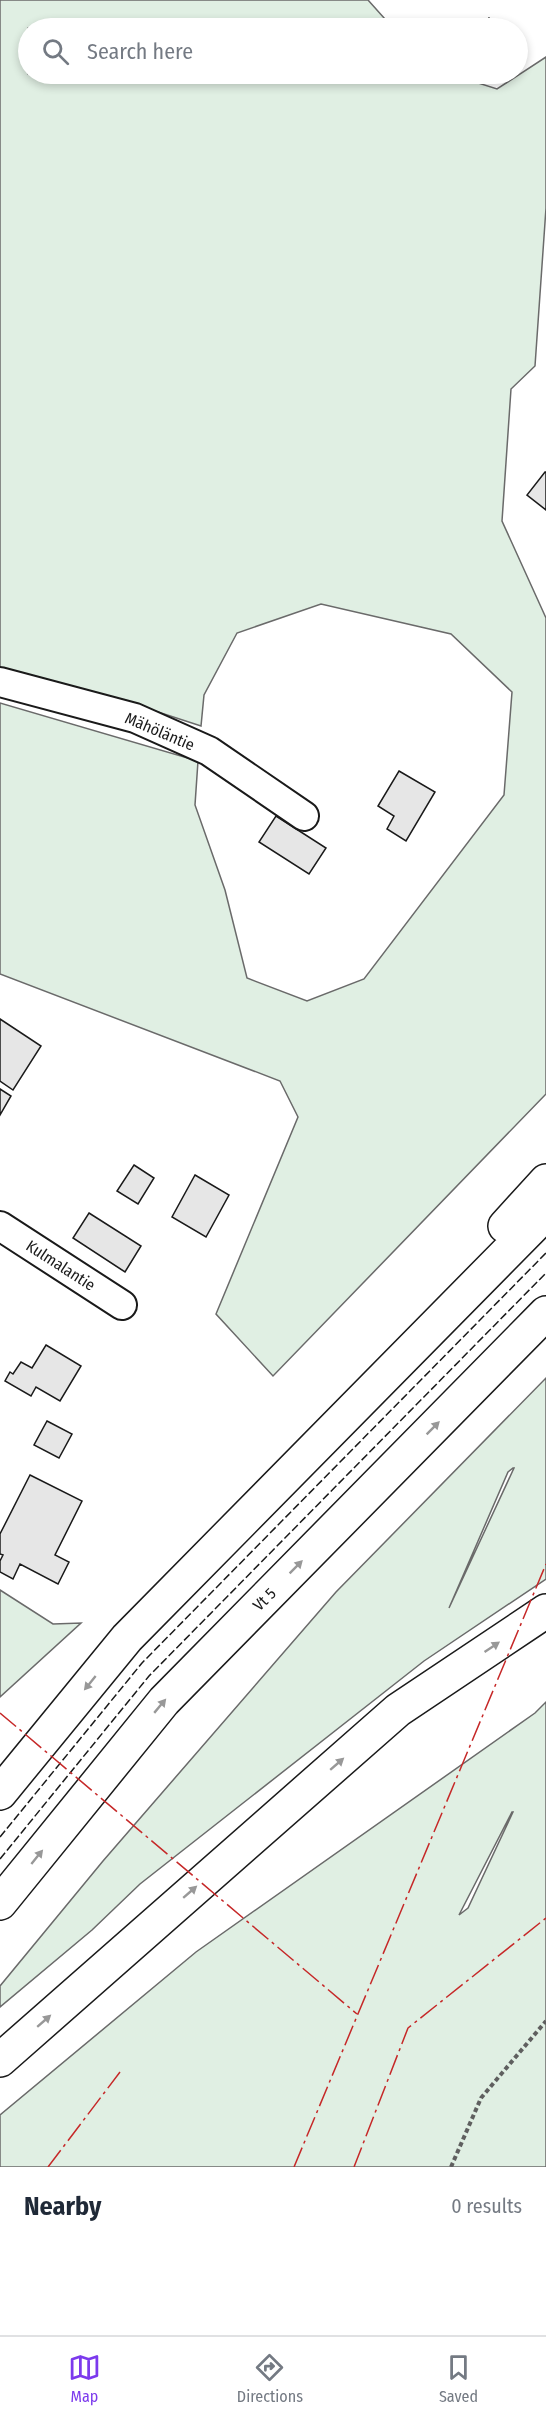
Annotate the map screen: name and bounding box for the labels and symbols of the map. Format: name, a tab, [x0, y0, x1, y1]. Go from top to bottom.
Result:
street label: Mähöläntie	[122, 708, 197, 755]
street label: Kulmalantie	[23, 1236, 99, 1295]
one-way arrow	[426, 1420, 440, 1435]
one-way arrow	[289, 1560, 303, 1574]
street label: Vt 5	[249, 1584, 280, 1615]
one-way arrow	[484, 1641, 501, 1652]
one-way arrow	[84, 1675, 97, 1690]
one-way arrow	[153, 1699, 166, 1714]
one-way arrow	[329, 1757, 345, 1770]
one-way arrow	[30, 1849, 43, 1865]
one-way arrow	[182, 1886, 197, 1899]
one-way arrow	[36, 2015, 51, 2028]

